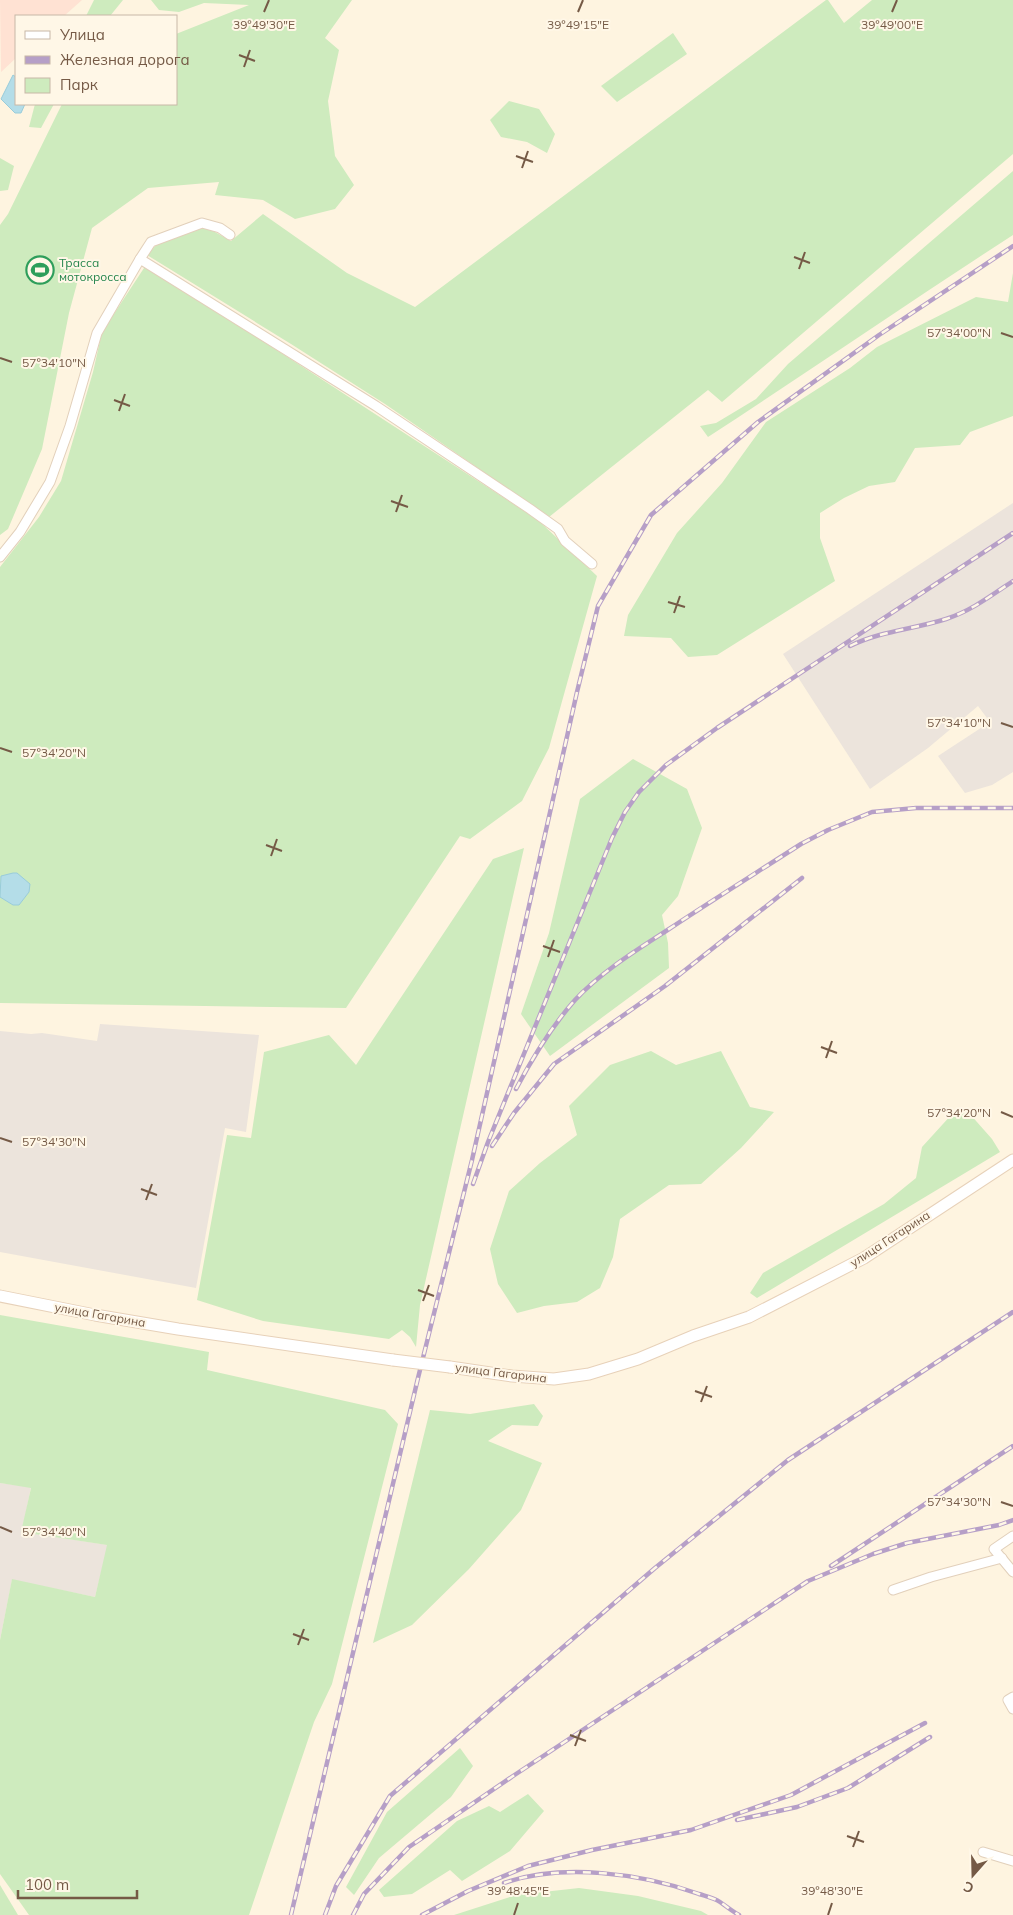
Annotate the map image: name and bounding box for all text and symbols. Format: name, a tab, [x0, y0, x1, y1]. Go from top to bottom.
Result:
legend	[15, 15, 178, 105]
text: 39°49'30"E	[233, 17, 295, 32]
text: 39°49'15"E	[547, 17, 609, 32]
text: 39°49'00"E	[861, 17, 923, 32]
text: Улица	[59, 25, 105, 44]
text: Железная дорога	[60, 50, 190, 69]
text: Парк	[60, 75, 99, 94]
sports icon: Трасса мотокросса	[25, 255, 55, 285]
place label: Трасса мотокросса	[59, 255, 127, 284]
text: 57°34'00"N	[927, 325, 991, 340]
text: 57°34'10"N	[22, 355, 86, 370]
text: 57°34'10"N	[927, 715, 991, 730]
text: 57°34'20"N	[22, 745, 86, 760]
text: 57°34'20"N	[927, 1105, 991, 1120]
text: 57°34'30"N	[22, 1134, 86, 1149]
street label: улица Гагарина	[847, 1207, 932, 1270]
street label: улица Гагарина	[53, 1299, 147, 1330]
street label: улица Гагарина	[454, 1359, 548, 1386]
text: 57°34'30"N	[927, 1494, 991, 1509]
text: 57°34'40"N	[22, 1524, 86, 1539]
north arrow	[948, 1850, 998, 1900]
scale bar	[18, 1868, 136, 1900]
text: 100 m	[25, 1875, 69, 1894]
text: С	[961, 1877, 976, 1897]
text: 39°48'45"E	[487, 1883, 549, 1898]
text: 39°48'30"E	[801, 1883, 863, 1898]

